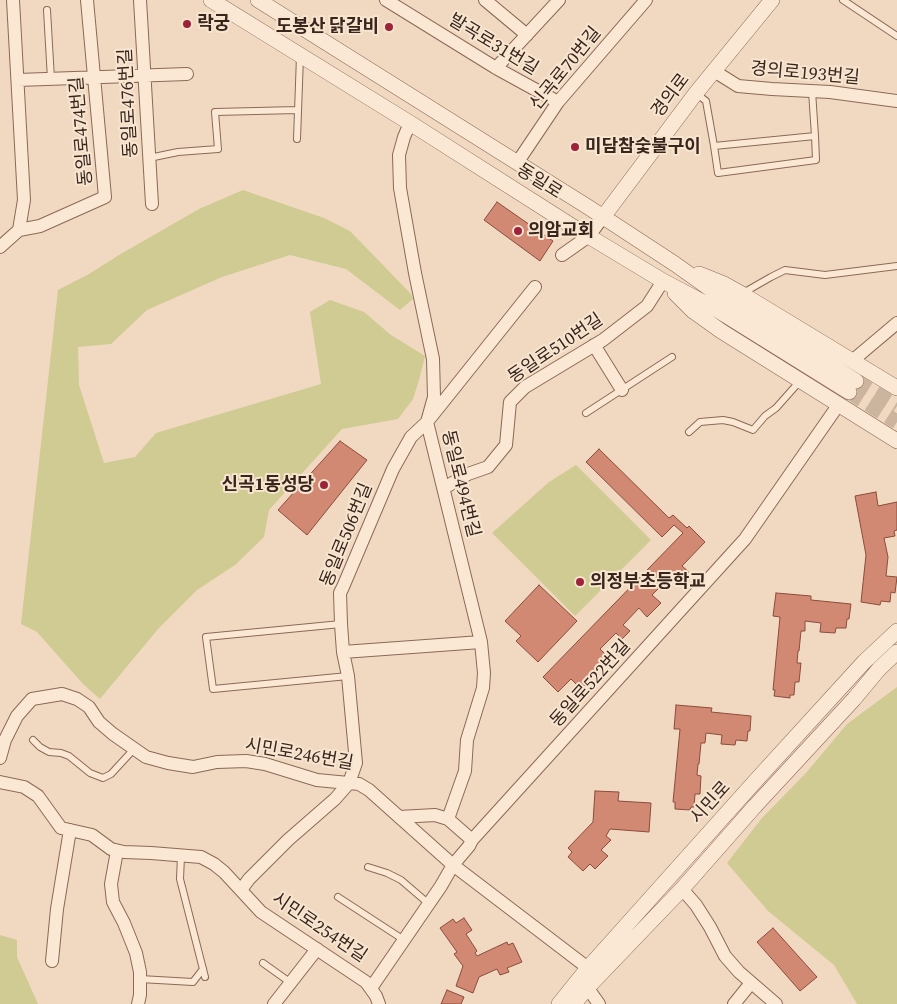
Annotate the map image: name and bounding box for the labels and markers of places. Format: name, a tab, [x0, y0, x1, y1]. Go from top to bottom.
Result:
place label: 락궁	[197, 13, 230, 35]
place label: 도봉산 닭갈비	[276, 16, 379, 38]
marker: 락궁	[181, 18, 193, 30]
marker: 도봉산 닭갈비	[383, 21, 395, 33]
place label: 미담참숯불구이	[585, 136, 701, 158]
marker: 미담참숯불구이	[569, 141, 581, 153]
place label: 의암교회	[528, 220, 594, 242]
marker: 의암교회	[512, 225, 524, 237]
place label: 신곡1동성당	[221, 474, 314, 496]
marker: 신곡1동성당	[318, 479, 330, 491]
place label: 의정부초등학교	[590, 571, 706, 593]
marker: 의정부초등학교	[574, 576, 586, 588]

